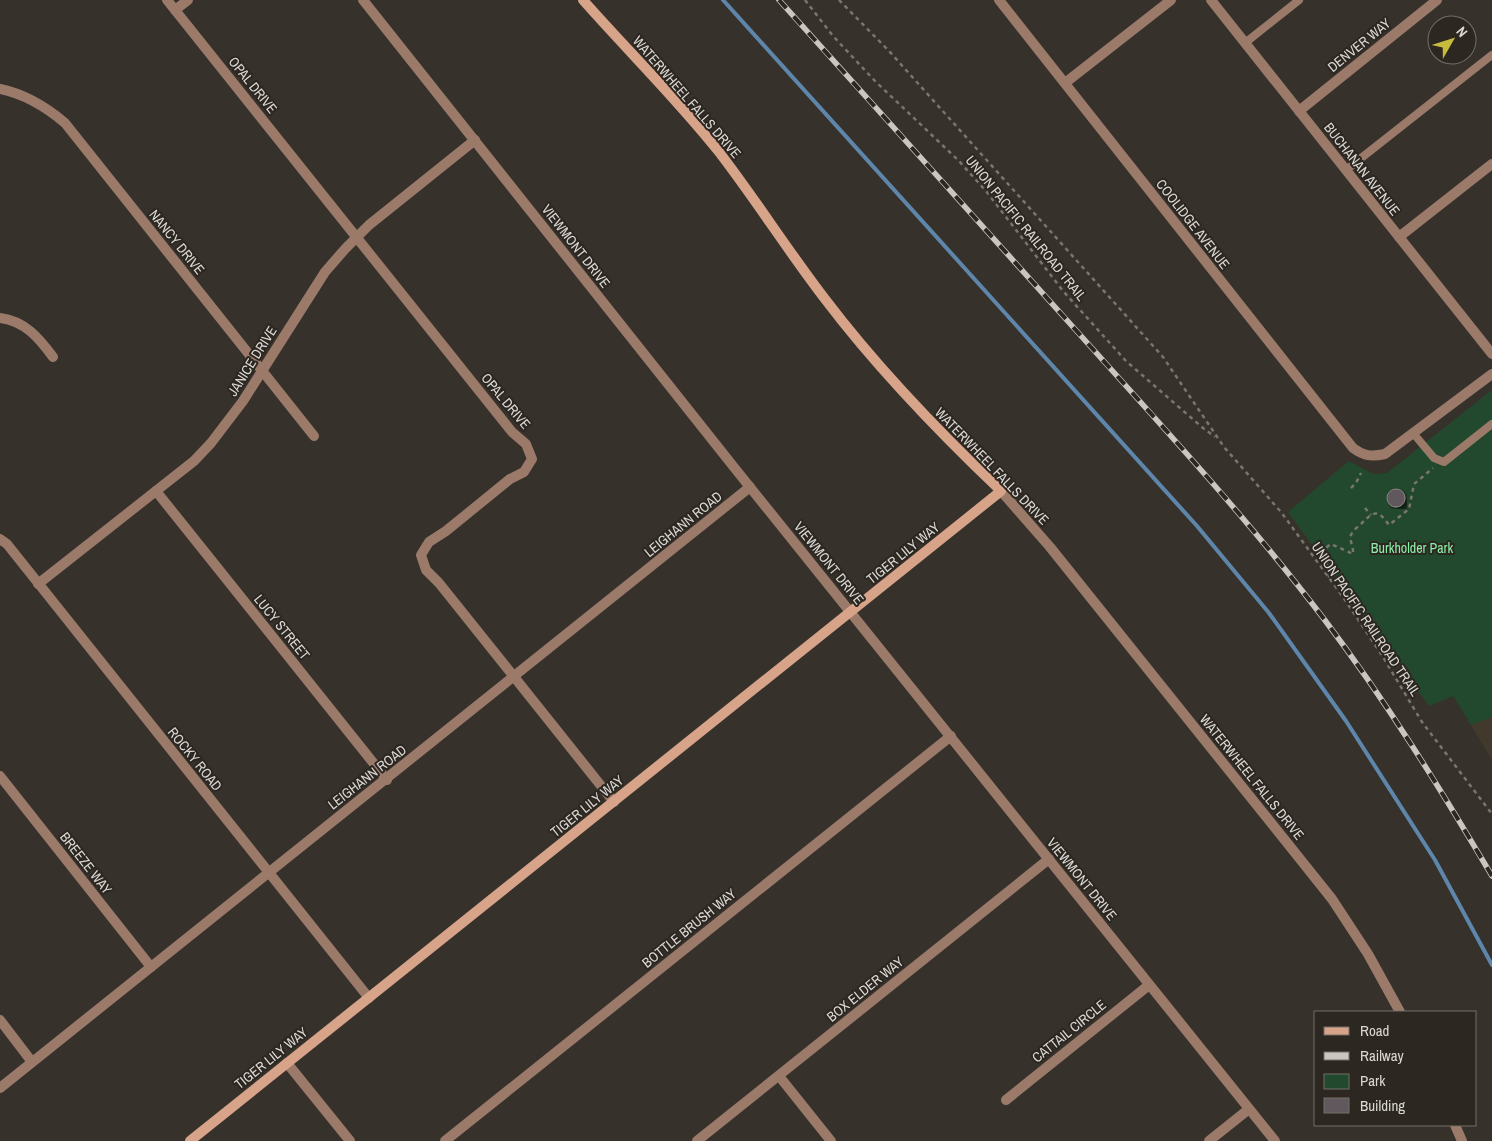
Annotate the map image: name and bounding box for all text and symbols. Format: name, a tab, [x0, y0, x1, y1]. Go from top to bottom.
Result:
street label: DENVER WAY	[1324, 14, 1394, 76]
north arrow	[1427, 15, 1477, 65]
text: N	[1452, 23, 1472, 41]
street label: WATERWHEEL FALLS DRIVE	[629, 32, 745, 162]
street label: OPAL DRIVE	[225, 53, 281, 117]
street label: BUCHANAN AVENUE	[1320, 119, 1404, 219]
street label: UNION PACIFIC RAILROAD TRAIL	[962, 152, 1091, 305]
street label: COOLIDGE AVENUE	[1152, 175, 1234, 273]
street label: VIEWMONT DRIVE	[538, 201, 614, 291]
street label: NANCY DRIVE	[145, 206, 209, 278]
street label: JANICE DRIVE	[223, 323, 281, 399]
street label: OPAL DRIVE	[477, 369, 535, 433]
street label: WATERWHEEL FALLS DRIVE	[931, 404, 1053, 528]
street label: LEIGHANN ROAD	[640, 487, 726, 561]
street label: VIEWMONT DRIVE	[790, 518, 868, 608]
street label: TIGER LILY WAY	[863, 518, 943, 588]
street label: UNION PACIFIC RAILROAD TRAIL	[1308, 539, 1425, 700]
park label: Burkholder Park	[1371, 539, 1453, 557]
street label: LUCY STREET	[250, 591, 314, 663]
street label: WATERWHEEL FALLS DRIVE	[1196, 711, 1308, 843]
street label: ROCKY ROAD	[164, 723, 226, 795]
street label: LEIGHANN ROAD	[324, 741, 410, 813]
street label: TIGER LILY WAY	[547, 771, 627, 841]
street label: BREEZE WAY	[56, 828, 116, 898]
street label: VIEWMONT DRIVE	[1043, 834, 1121, 924]
street label: BOTTLE BRUSH WAY	[638, 884, 740, 972]
street label: BOX ELDER WAY	[823, 952, 907, 1026]
street label: CATTAIL CIRCLE	[1028, 996, 1110, 1066]
legend	[1314, 1011, 1477, 1126]
text: Road	[1360, 1020, 1389, 1041]
street label: TIGER LILY WAY	[231, 1023, 311, 1093]
text: Railway	[1360, 1045, 1405, 1066]
text: Park	[1360, 1070, 1386, 1091]
text: Building	[1360, 1095, 1405, 1116]

